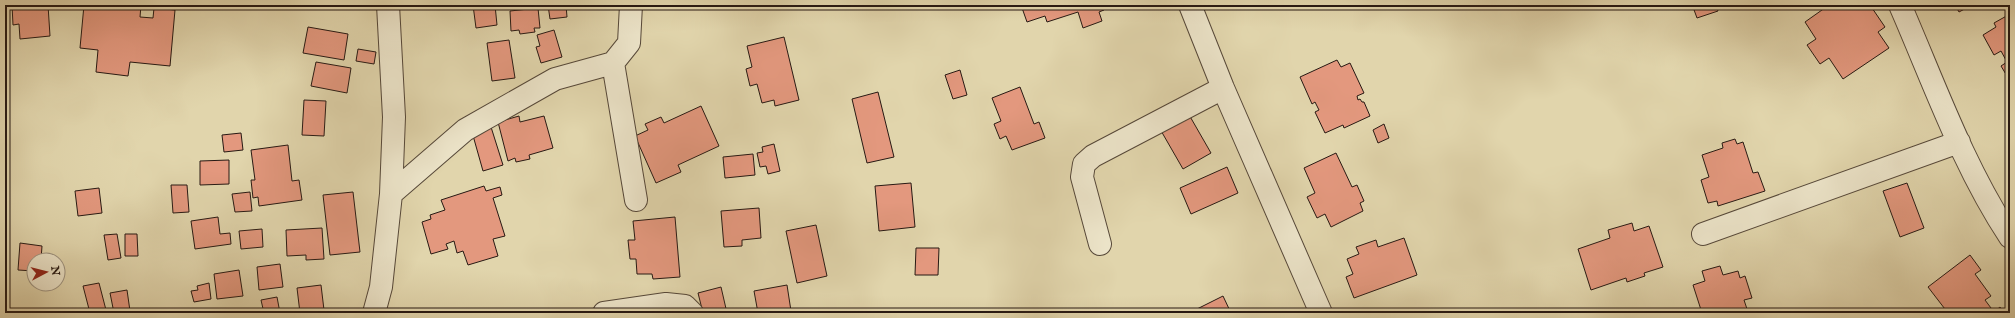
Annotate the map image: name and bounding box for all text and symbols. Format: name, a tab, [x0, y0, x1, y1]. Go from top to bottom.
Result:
north arrow	[26, 252, 66, 292]
text: N	[47, 264, 63, 277]

